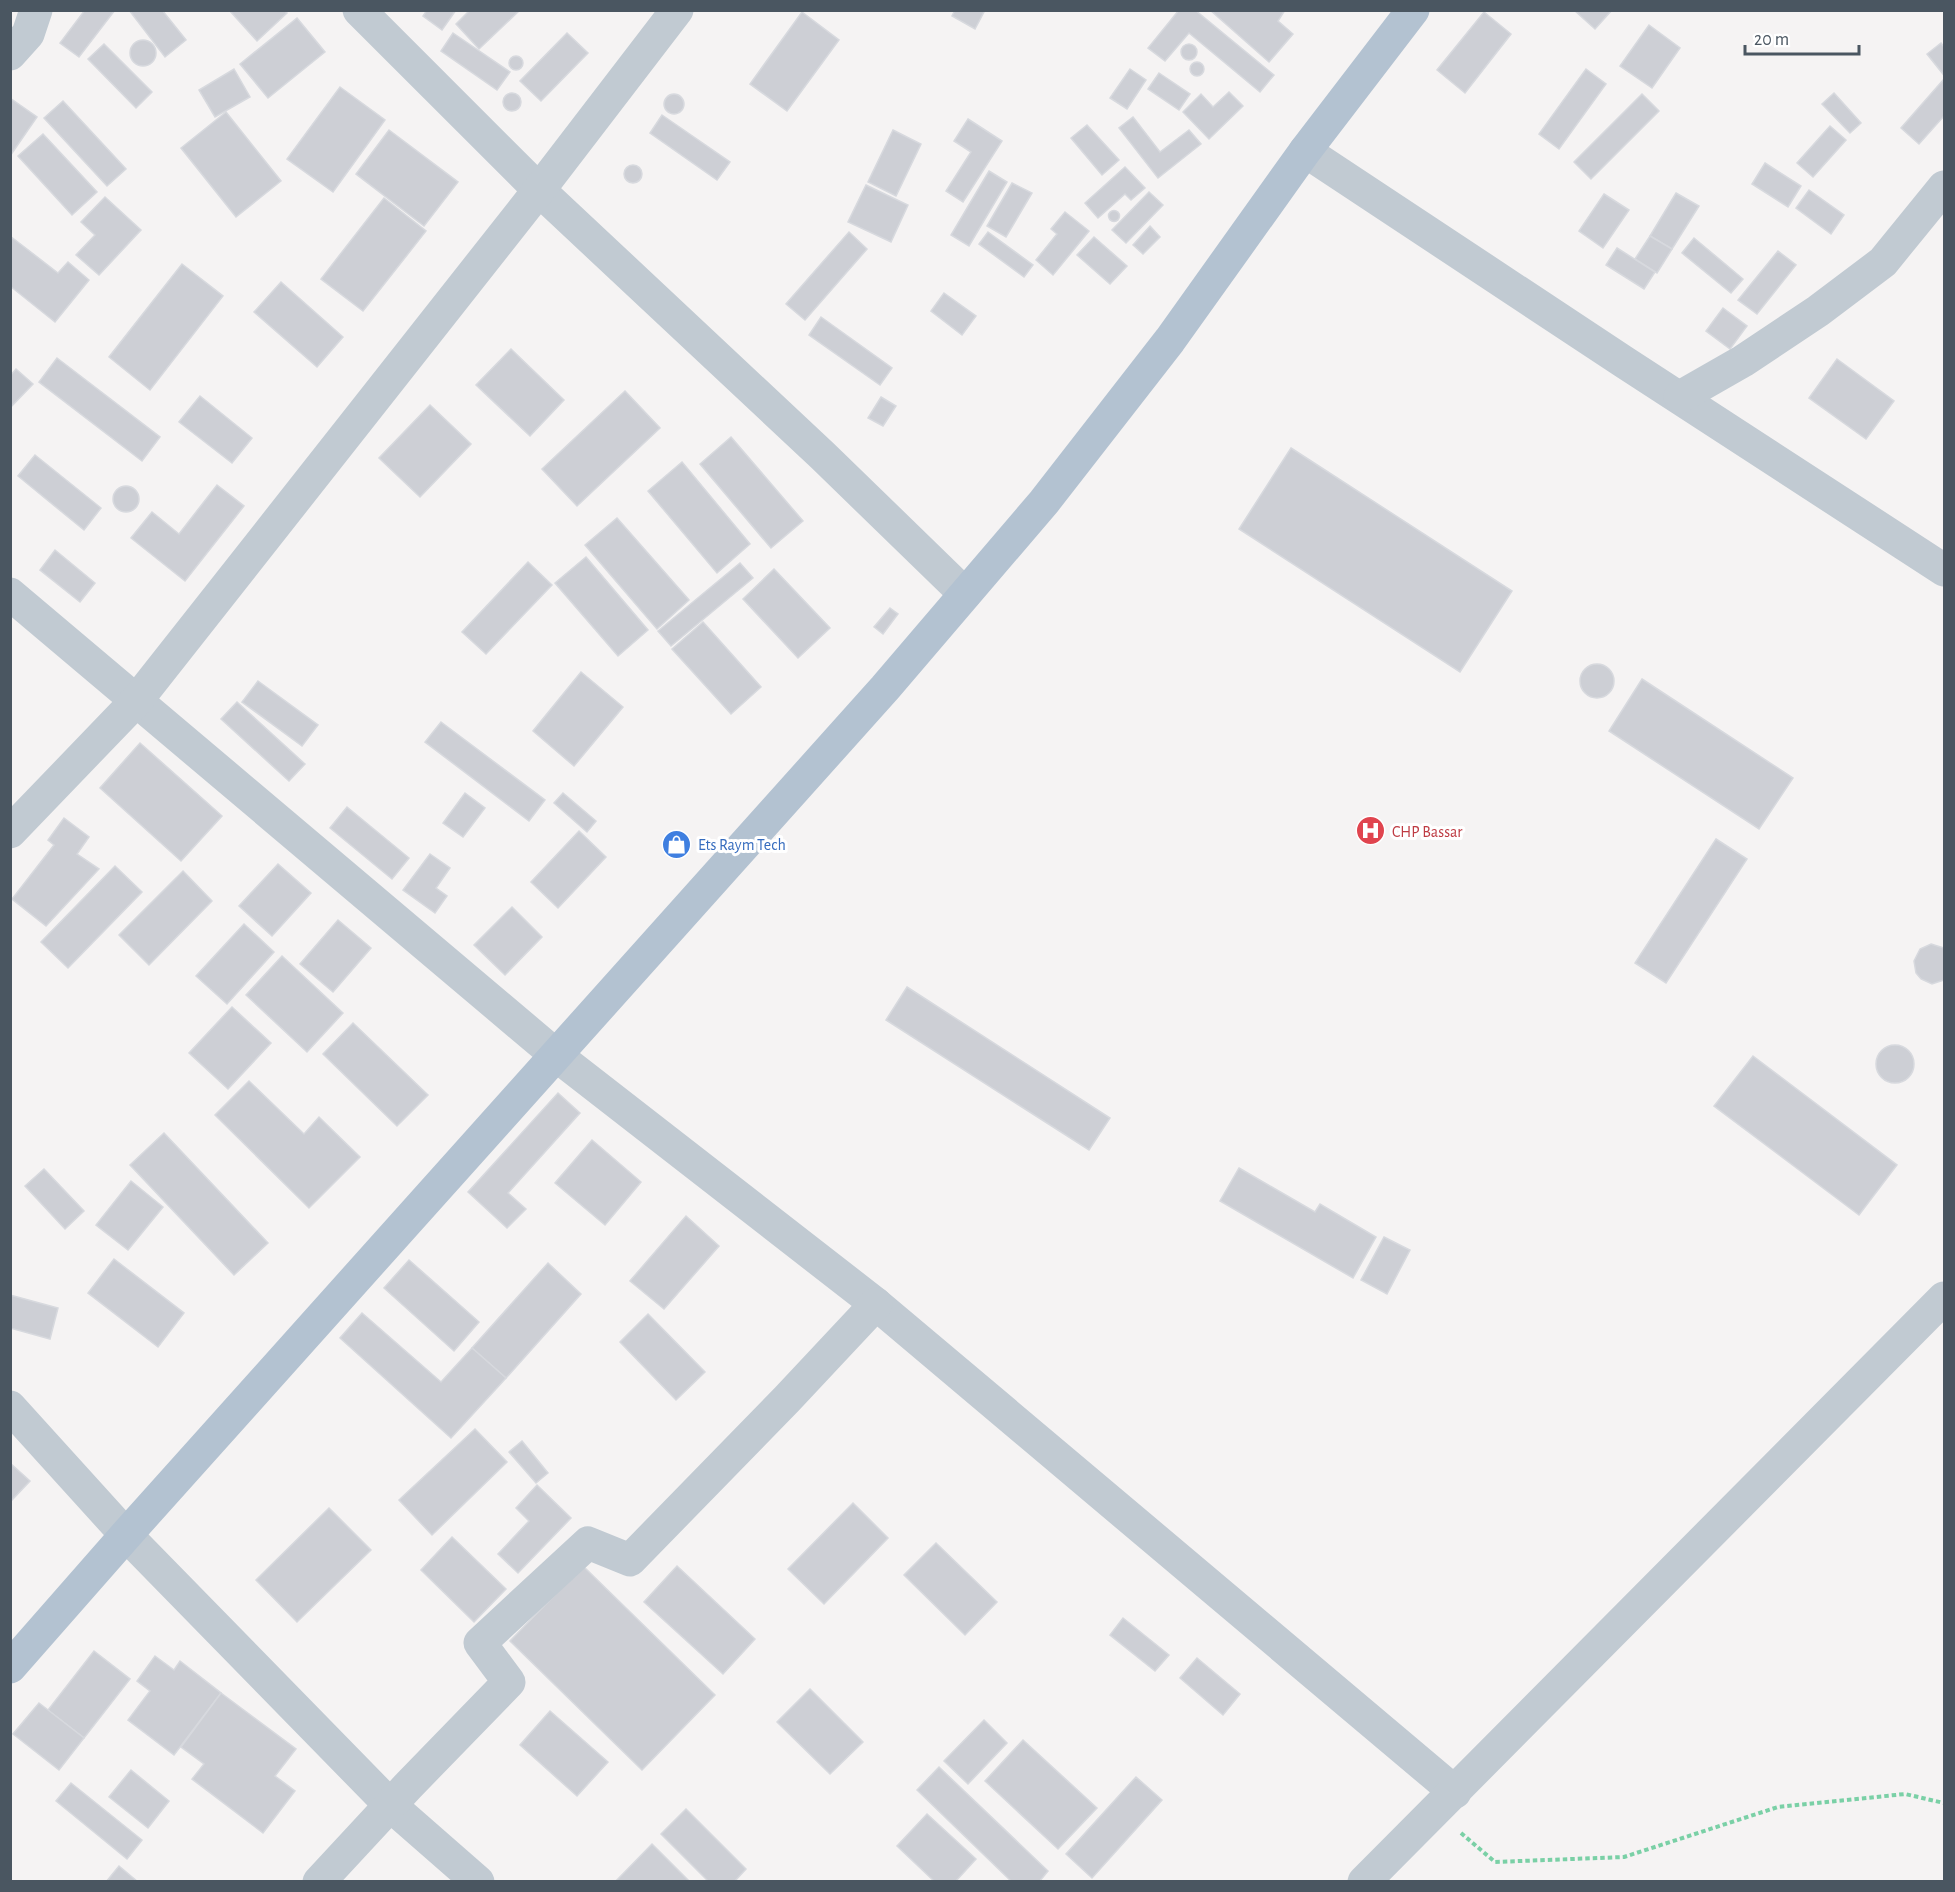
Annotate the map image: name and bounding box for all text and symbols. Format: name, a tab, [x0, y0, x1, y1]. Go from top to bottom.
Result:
scale bar	[1745, 18, 1859, 56]
text: 20 m	[1754, 31, 1789, 49]
hospital icon: CHP Bassar	[1355, 815, 1387, 847]
place label: CHP Bassar	[1392, 824, 1463, 840]
shop icon: Ets Raym Tech	[661, 828, 693, 860]
place label: Ets Raym Tech	[698, 837, 786, 854]

